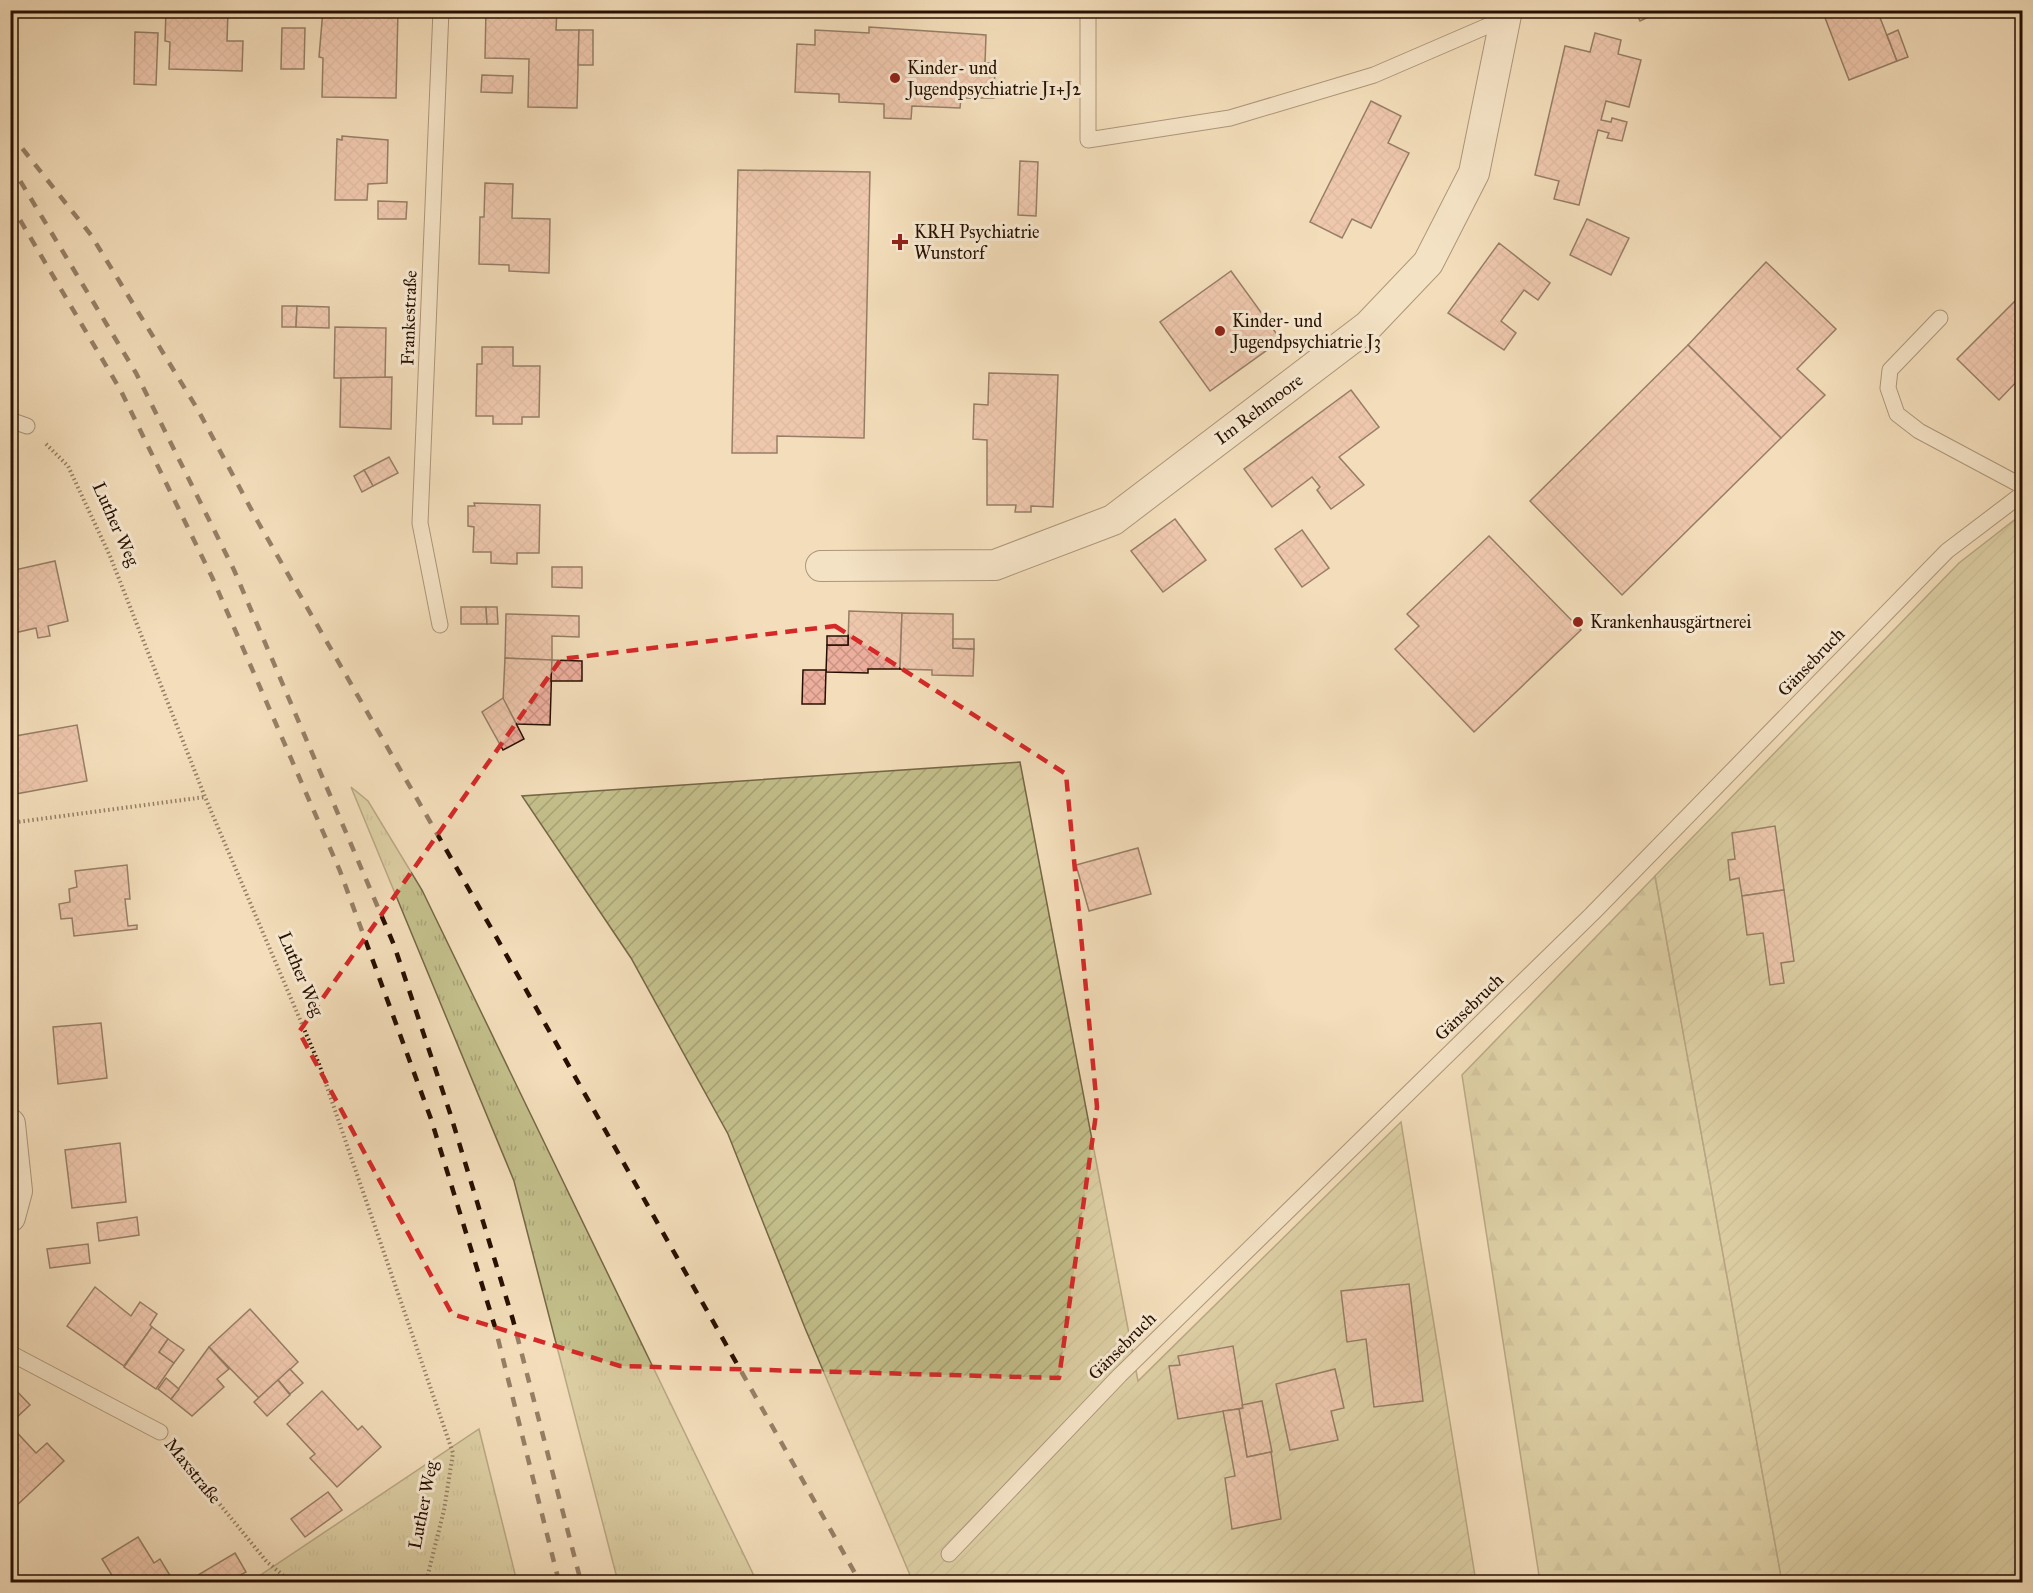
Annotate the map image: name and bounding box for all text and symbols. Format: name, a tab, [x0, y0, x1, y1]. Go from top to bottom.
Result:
place label: Kinder- und Jugendpsychiatrie J1+J2	[905, 57, 1081, 101]
marker: Kinder- und Jugendpsychiatrie J1+J2	[888, 71, 902, 85]
place label: KRH Psychiatrie Wunstorf	[914, 221, 1040, 264]
marker: KRH Psychiatrie Wunstorf	[891, 233, 909, 251]
street label: Frankestraße	[396, 270, 422, 366]
place label: Kinder- und Jugendpsychiatrie J3	[1230, 310, 1381, 354]
marker: Kinder- und Jugendpsychiatrie J3	[1213, 324, 1227, 338]
street label: Im Rehmoore	[1211, 369, 1307, 449]
street label: Luther Weg	[87, 479, 145, 570]
place label: Krankenhausgärtnerei	[1590, 611, 1752, 634]
marker: Krankenhausgärtnerei	[1571, 615, 1585, 629]
street label: Gänsebruch	[1773, 623, 1849, 701]
street label: Luther Weg	[272, 928, 329, 1020]
street label: Gänsebruch	[1430, 969, 1508, 1045]
street label: Gänsebruch	[1083, 1307, 1161, 1385]
street label: Maxstraße	[160, 1434, 226, 1508]
street label: Luther Weg	[404, 1458, 443, 1551]

